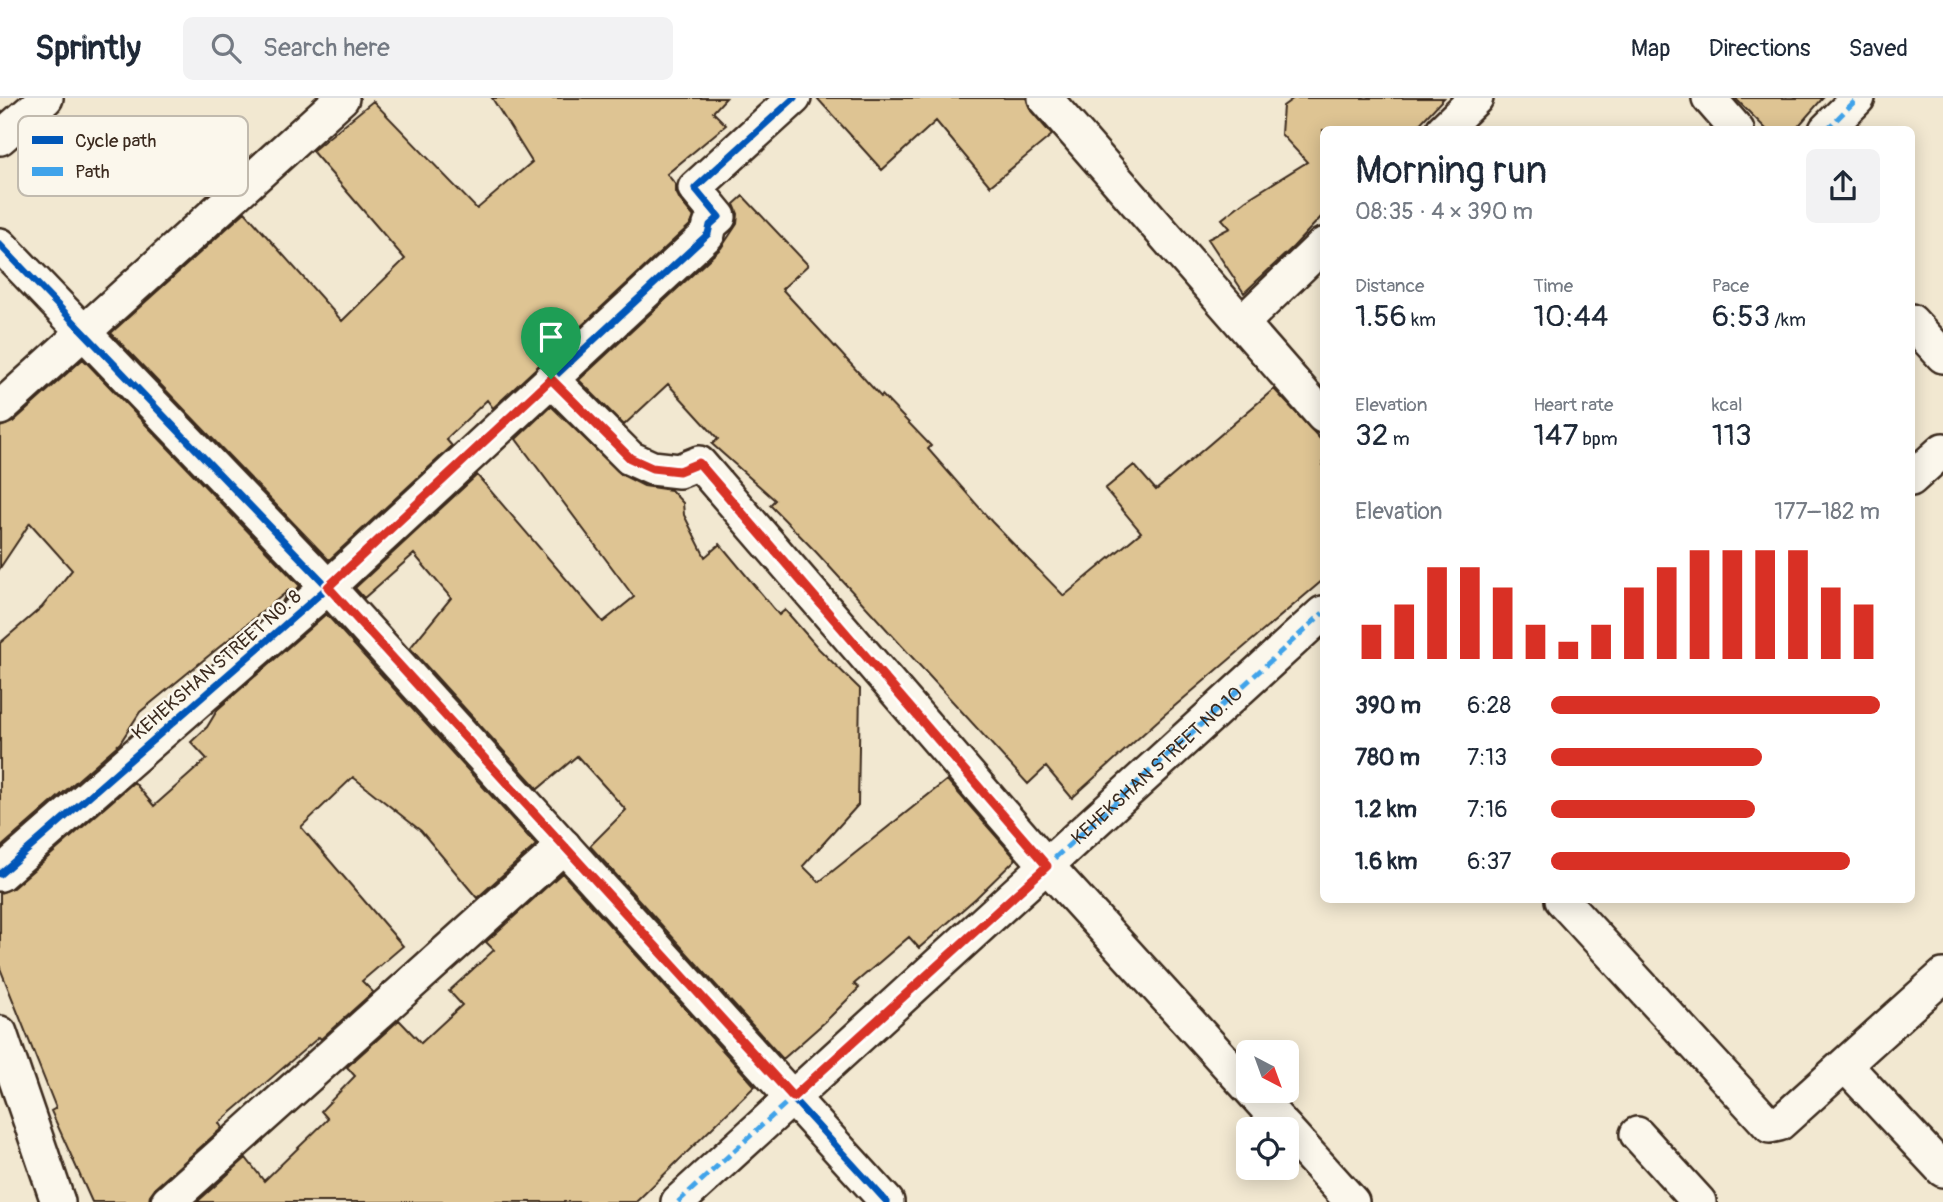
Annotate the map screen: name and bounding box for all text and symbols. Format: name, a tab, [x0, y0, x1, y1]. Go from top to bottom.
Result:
search box	[183, 17, 673, 80]
text: Sprintly	[35, 28, 141, 69]
icon: search	[207, 29, 245, 67]
text: Search here	[263, 32, 390, 64]
text: Map	[1631, 34, 1671, 63]
text: Directions	[1709, 34, 1810, 63]
text: Saved	[1848, 34, 1908, 63]
legend	[18, 116, 248, 196]
text: Cycle path	[75, 129, 156, 153]
text: Morning run	[1355, 147, 1547, 195]
button: share	[1806, 149, 1880, 223]
text: Path	[75, 160, 110, 184]
text: 08:35 · 4 × 390 m	[1355, 197, 1533, 226]
text: Distance	[1355, 274, 1424, 298]
text: Time	[1533, 274, 1573, 298]
text: Pace	[1712, 274, 1749, 298]
text: 1.56	[1355, 298, 1407, 335]
text: 10:44	[1533, 298, 1608, 335]
text: 6:53	[1712, 298, 1770, 335]
pin	[521, 307, 581, 379]
text: km	[1407, 308, 1436, 332]
text: /km	[1770, 308, 1806, 332]
icon: arrive	[532, 318, 570, 356]
text: Elevation	[1355, 393, 1427, 417]
text: Heart rate	[1533, 393, 1613, 417]
text: kcal	[1712, 393, 1743, 417]
text: 32	[1355, 417, 1389, 454]
text: 147	[1533, 417, 1578, 454]
text: 113	[1712, 417, 1752, 454]
text: m	[1389, 427, 1410, 451]
text: bpm	[1578, 427, 1618, 451]
text: Elevation	[1355, 497, 1443, 526]
text: 177–182 m	[1774, 497, 1880, 526]
street label: KEHEKSHAN STREET NO. 8	[127, 585, 306, 745]
street label: KEHEKSHAN STREET NO.10	[1066, 681, 1248, 850]
text: 390 m	[1355, 691, 1421, 720]
text: 6:28	[1467, 691, 1511, 720]
text: 780 m	[1355, 743, 1420, 772]
text: 7:13	[1467, 743, 1507, 772]
text: 1.2 km	[1355, 795, 1417, 824]
text: 7:16	[1467, 795, 1508, 824]
text: 1.6 km	[1355, 847, 1417, 876]
text: 6:37	[1467, 847, 1512, 876]
north arrow	[1236, 1040, 1298, 1102]
map controls	[1236, 1040, 1299, 1180]
button: locate	[1236, 1117, 1299, 1180]

